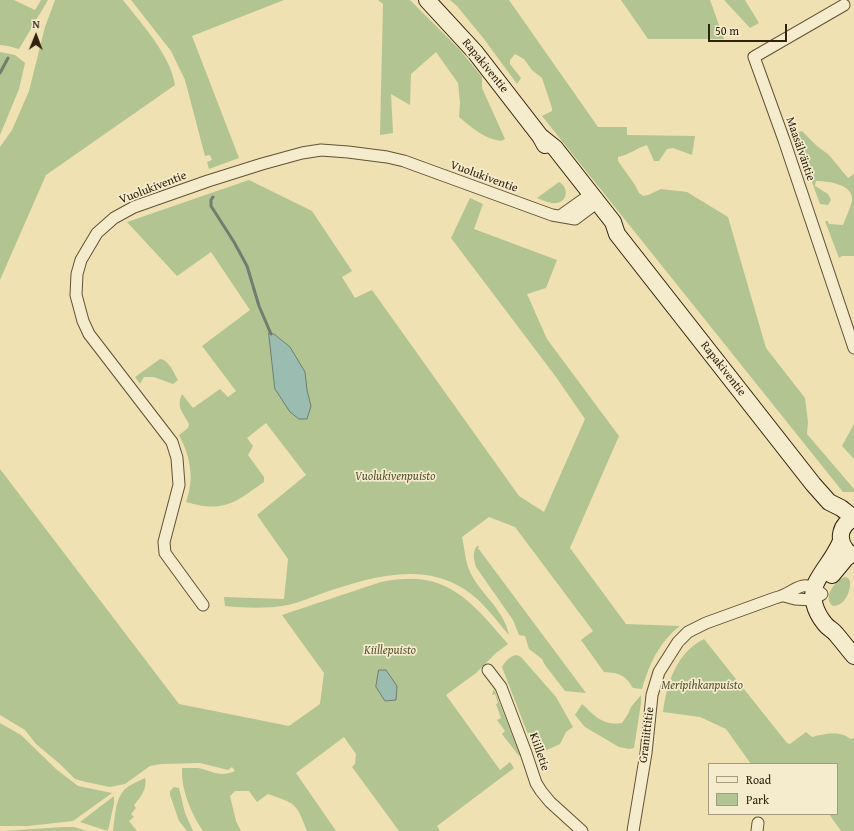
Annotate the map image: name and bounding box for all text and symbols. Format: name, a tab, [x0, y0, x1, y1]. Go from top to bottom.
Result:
north arrow	[16, 16, 56, 56]
text: N	[32, 16, 40, 32]
scale bar	[710, 16, 789, 42]
text: 50 m	[715, 22, 739, 39]
street label: Rapakiventie	[459, 36, 511, 96]
street label: Maasälväntie	[782, 115, 818, 183]
street label: Vuolukiventie	[448, 158, 520, 196]
street label: Vuolukiventie	[117, 169, 189, 207]
street label: Rapakiventie	[697, 339, 749, 399]
park label: Vuolukivenpuisto	[355, 470, 435, 484]
park label: Kiillepuisto	[364, 644, 416, 658]
park label: Meripihkanpuisto	[661, 679, 743, 693]
street label: Graniittitie	[636, 706, 658, 764]
street label: Kiilletie	[526, 731, 552, 773]
legend	[708, 763, 838, 815]
text: Road	[746, 771, 771, 788]
text: Park	[746, 791, 769, 808]

